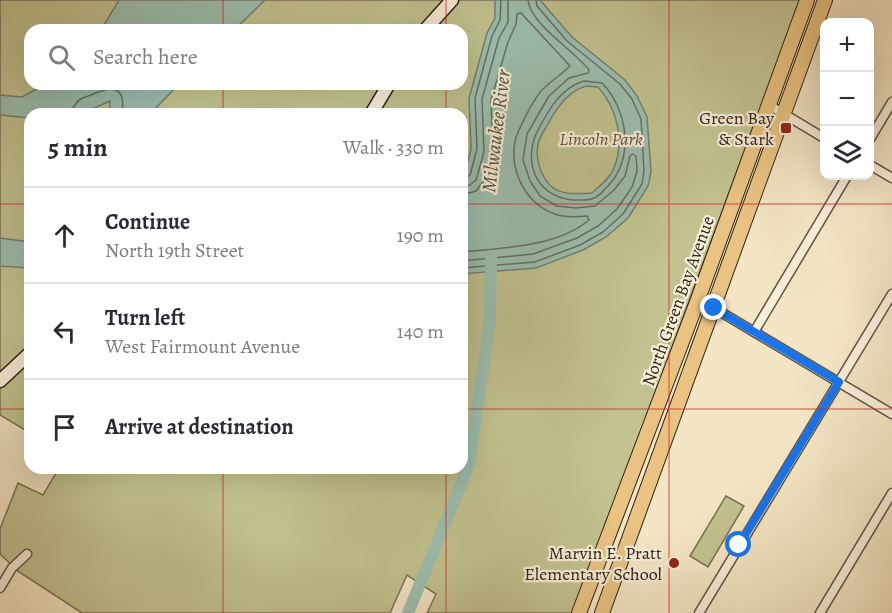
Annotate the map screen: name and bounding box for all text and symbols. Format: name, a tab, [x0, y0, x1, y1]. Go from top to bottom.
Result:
map controls	[820, 18, 874, 180]
button: +	[820, 18, 874, 72]
search box	[24, 24, 468, 90]
icon: search	[45, 41, 78, 74]
text: Search here	[93, 42, 198, 72]
water label: Milwaukee River	[475, 67, 517, 194]
button: −	[820, 72, 874, 126]
place label: Green Bay & Stark	[699, 106, 775, 151]
marker: Green Bay & Stark	[779, 121, 793, 135]
button: layers	[820, 126, 874, 180]
park label: Lincoln Park	[559, 127, 643, 151]
text: 5 min	[48, 130, 108, 165]
text: Walk · 330 m	[343, 134, 444, 161]
text: Continue	[105, 207, 190, 237]
street label: North Green Bay Avenue	[636, 213, 720, 389]
icon: ahead	[48, 219, 81, 252]
text: 190 m	[397, 222, 444, 249]
text: North 19th Street	[105, 237, 244, 264]
route end	[700, 294, 726, 320]
text: Turn left	[105, 303, 185, 333]
icon: left	[48, 315, 81, 348]
text: 140 m	[397, 318, 444, 345]
text: West Fairmount Avenue	[105, 333, 300, 360]
icon: arrive	[48, 411, 81, 444]
text: Arrive at destination	[105, 412, 294, 442]
route start	[725, 531, 751, 557]
place label: Marvin E. Pratt Elementary School	[524, 541, 663, 586]
marker: Marvin E. Pratt Elementary School	[667, 556, 681, 570]

